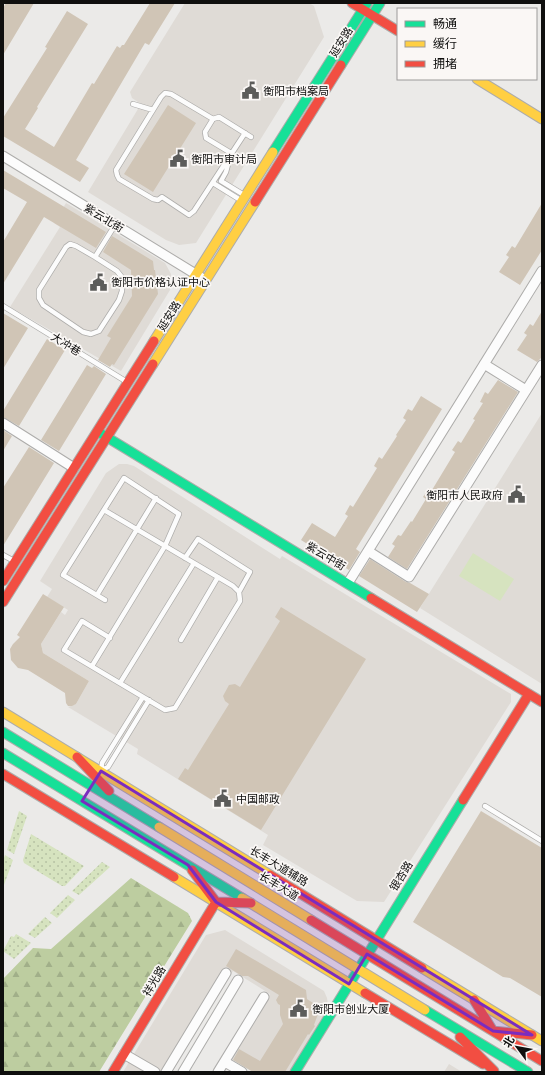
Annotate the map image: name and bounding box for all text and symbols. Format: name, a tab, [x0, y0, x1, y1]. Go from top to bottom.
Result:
legend	[397, 8, 537, 80]
text: 畅通	[433, 16, 457, 32]
street label: 延安路	[326, 24, 356, 60]
text: 缓行	[433, 36, 457, 52]
text: 拥堵	[433, 56, 457, 72]
public building icon: 衡阳市档案局	[240, 81, 260, 101]
place label: 衡阳市档案局	[263, 84, 329, 98]
public building icon: 衡阳市审计局	[168, 149, 188, 169]
place label: 衡阳市审计局	[191, 152, 257, 166]
street label: 紫云北街	[82, 201, 126, 235]
public building icon: 衡阳市价格认证中心	[88, 272, 108, 292]
place label: 衡阳市价格认证中心	[111, 275, 210, 289]
street label: 延安路	[154, 298, 184, 334]
street label: 大冲巷	[48, 329, 84, 359]
public building icon: 衡阳市人民政府	[506, 485, 526, 505]
place label: 衡阳市人民政府	[426, 488, 503, 502]
street label: 紫云中街	[304, 539, 348, 573]
public building icon: 中国邮政	[213, 789, 233, 809]
place label: 中国邮政	[236, 792, 280, 806]
street label: 长丰大道辅路	[247, 843, 311, 889]
street label: 银杏路	[386, 858, 416, 894]
street label: 长丰大道	[257, 869, 301, 903]
street label: 祥光路	[140, 963, 168, 999]
public building icon: 衡阳市创业大厦	[289, 999, 309, 1019]
place label: 衡阳市创业大厦	[312, 1002, 389, 1016]
north arrow	[497, 1027, 537, 1067]
text: 北	[500, 1033, 517, 1050]

